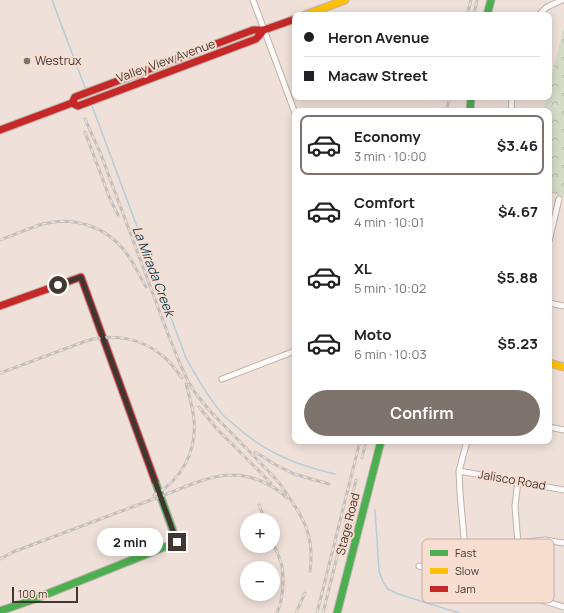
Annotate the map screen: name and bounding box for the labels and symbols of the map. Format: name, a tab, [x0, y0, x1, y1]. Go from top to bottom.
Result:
street label: Valley View Avenue	[114, 35, 218, 86]
place label: Westrux	[35, 52, 82, 69]
marker: Westrux	[22, 56, 32, 66]
water label: La Mirada Creek	[129, 223, 180, 321]
route start	[49, 276, 67, 294]
street label: Jalisco Road	[477, 465, 547, 494]
street label: Stage Road	[332, 491, 363, 557]
callout: 2 min	[97, 528, 163, 556]
route end	[168, 533, 186, 551]
legend	[422, 539, 554, 603]
text: Fast	[455, 545, 477, 560]
text: Slow	[455, 563, 480, 578]
text: Jam	[455, 581, 476, 596]
scale bar	[12, 585, 78, 604]

